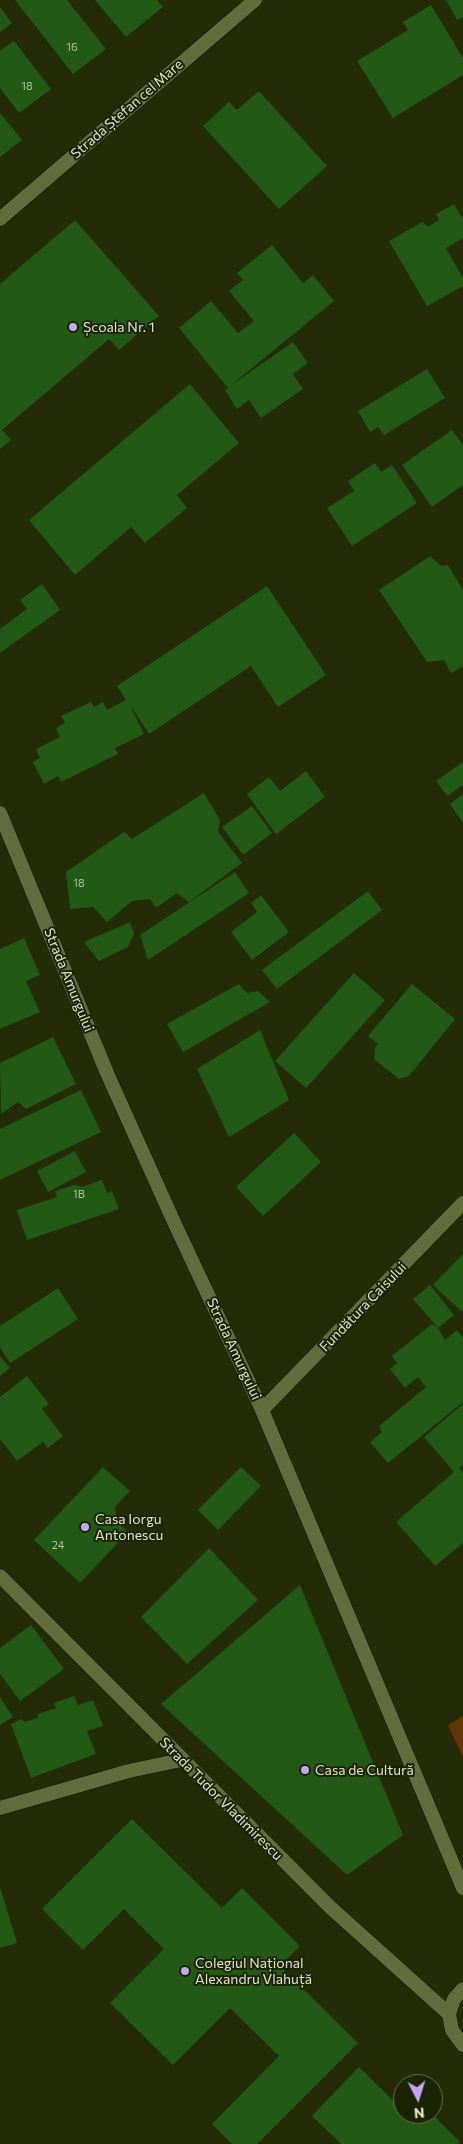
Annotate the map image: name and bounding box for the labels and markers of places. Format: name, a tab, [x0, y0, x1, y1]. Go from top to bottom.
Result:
place label: Școala Nr. 1	[83, 319, 155, 335]
marker: Școala Nr. 1	[67, 321, 79, 333]
place label: Casa Iorgu Antonescu	[95, 1511, 163, 1544]
marker: Casa Iorgu Antonescu	[79, 1521, 91, 1533]
place label: Casa de Cultură	[315, 1762, 414, 1778]
marker: Casa de Cultură	[299, 1764, 311, 1776]
place label: Colegiul Național Alexandru Vlahuță	[195, 1955, 312, 1988]
marker: Colegiul Național Alexandru Vlahuță	[179, 1965, 191, 1977]

